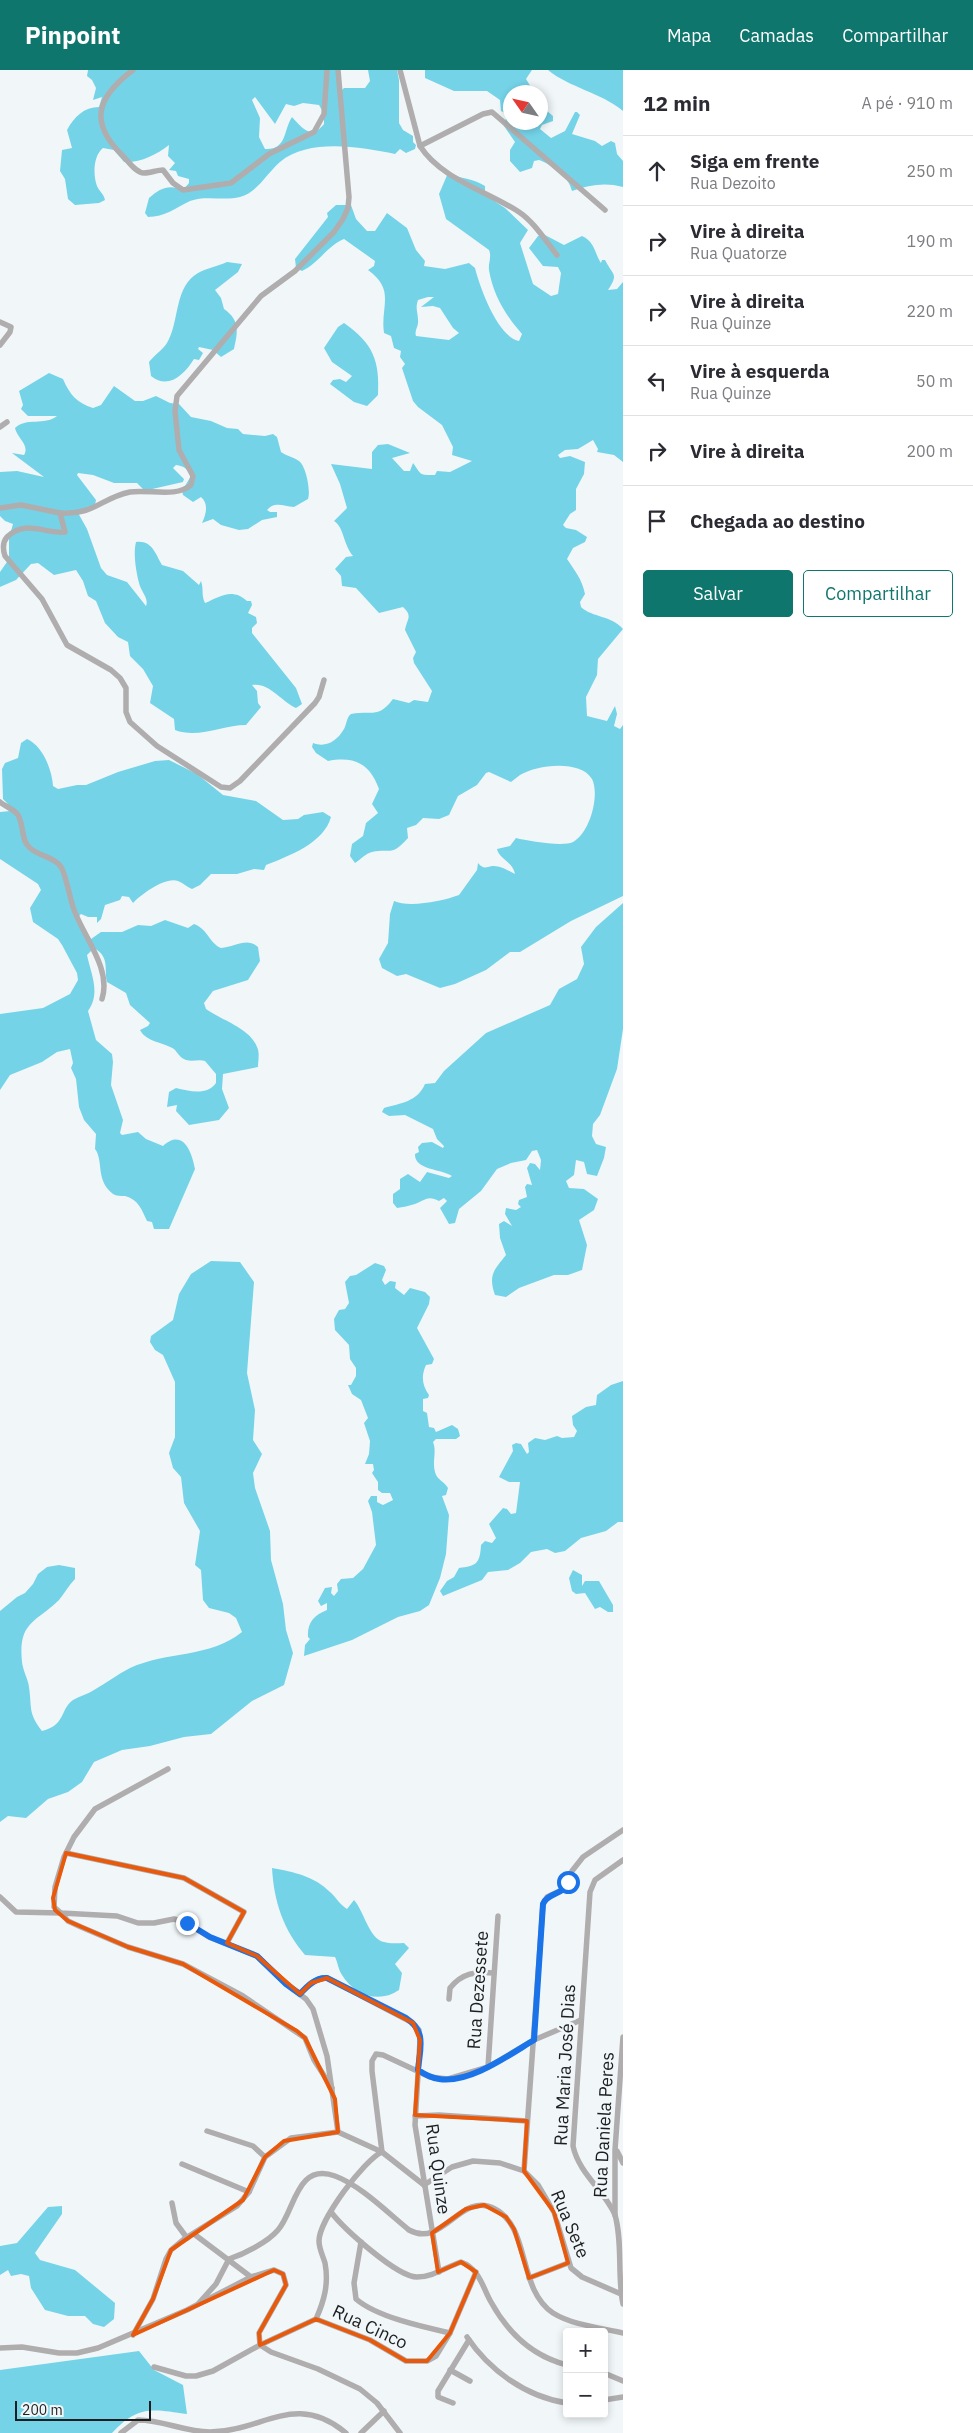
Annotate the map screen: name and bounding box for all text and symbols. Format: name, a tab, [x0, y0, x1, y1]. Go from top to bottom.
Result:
text: Pinpoint	[25, 19, 120, 51]
text: Mapa	[667, 24, 711, 47]
text: Camadas	[739, 24, 814, 47]
text: Compartilhar	[842, 24, 948, 47]
north arrow	[503, 85, 548, 130]
text: 12 min	[643, 89, 710, 117]
text: A pé · 910 m	[862, 93, 953, 113]
text: Siga em frente	[690, 149, 820, 173]
icon: ahead	[643, 157, 671, 185]
text: 250 m	[906, 161, 953, 181]
text: Rua Dezoito	[690, 173, 776, 193]
text: Vire à direita	[690, 219, 805, 243]
icon: right	[643, 227, 671, 255]
text: 190 m	[906, 231, 953, 251]
text: Rua Quatorze	[690, 243, 787, 263]
text: Vire à direita	[690, 289, 805, 313]
icon: right	[643, 297, 671, 325]
text: 220 m	[906, 301, 953, 321]
text: Rua Quinze	[690, 313, 771, 333]
text: Vire à esquerda	[690, 359, 830, 383]
icon: left	[643, 367, 671, 395]
text: 50 m	[916, 371, 953, 391]
text: Rua Quinze	[690, 383, 771, 403]
icon: right	[643, 437, 671, 465]
text: Vire à direita	[690, 439, 805, 463]
text: 200 m	[906, 441, 953, 461]
icon: arrive	[643, 507, 671, 535]
text: Chegada ao destino	[690, 509, 865, 533]
button: Salvar	[643, 570, 793, 617]
button: Compartilhar	[803, 570, 953, 617]
route start	[557, 1871, 580, 1894]
route end	[176, 1912, 199, 1935]
street label: Rua Dezessete	[462, 1930, 493, 2050]
street label: Rua Maria José Dias	[549, 1984, 580, 2146]
street label: Rua Daniela Peres	[588, 2051, 619, 2199]
street label: Rua Quinze	[421, 2122, 456, 2216]
street label: Rua Sete	[546, 2186, 595, 2262]
street label: Rua Cinco	[329, 2299, 412, 2354]
map controls	[563, 2328, 608, 2418]
button: +	[563, 2328, 608, 2373]
button: −	[563, 2373, 608, 2418]
scale bar	[15, 2398, 151, 2421]
text: 200 m	[22, 2401, 63, 2419]

